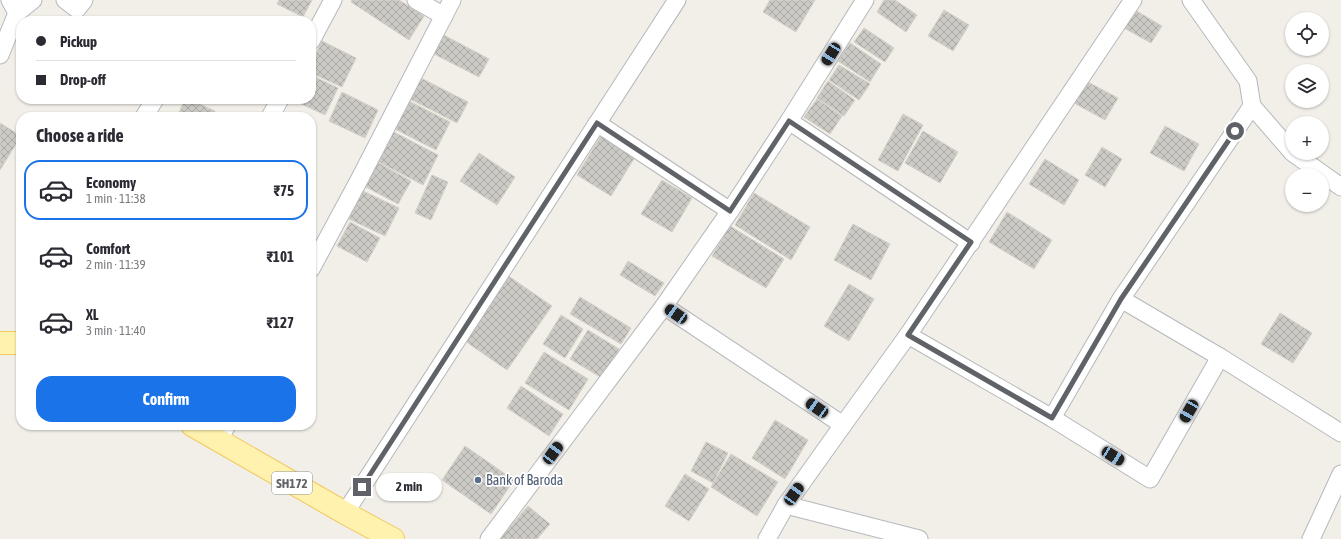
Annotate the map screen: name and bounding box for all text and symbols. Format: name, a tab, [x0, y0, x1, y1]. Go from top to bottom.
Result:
map controls	[1285, 12, 1329, 212]
button: locate	[1285, 12, 1329, 56]
text: Pickup	[60, 33, 97, 50]
car	[820, 41, 842, 67]
button: layers	[1285, 64, 1329, 108]
text: Drop-off	[60, 71, 106, 88]
button: +	[1285, 116, 1329, 160]
route start	[1226, 122, 1244, 140]
text: Choose a ride	[36, 125, 124, 146]
button: −	[1285, 168, 1329, 212]
icon: car	[38, 172, 74, 208]
text: Economy	[86, 174, 136, 191]
text: ₹75	[273, 182, 294, 199]
text: 1 min · 11:38	[86, 191, 146, 206]
icon: car	[38, 238, 74, 274]
text: Comfort	[86, 240, 130, 257]
text: ₹101	[266, 248, 294, 265]
text: 2 min · 11:39	[86, 257, 146, 272]
car	[663, 302, 689, 326]
icon: car	[38, 304, 74, 340]
text: XL	[86, 306, 99, 323]
text: ₹127	[266, 314, 294, 331]
text: 3 min · 11:40	[86, 323, 146, 338]
button: Confirm	[36, 376, 296, 422]
car	[804, 396, 830, 420]
car	[1178, 398, 1200, 424]
car	[541, 440, 565, 466]
car	[1100, 445, 1126, 467]
road number: SH172	[272, 472, 312, 494]
place label: Bank of Baroda	[486, 472, 563, 488]
callout: 2 min	[376, 473, 442, 501]
marker: Bank of Baroda	[473, 475, 483, 485]
route end	[353, 478, 371, 496]
text: 2 min	[396, 479, 422, 494]
car	[782, 481, 806, 507]

